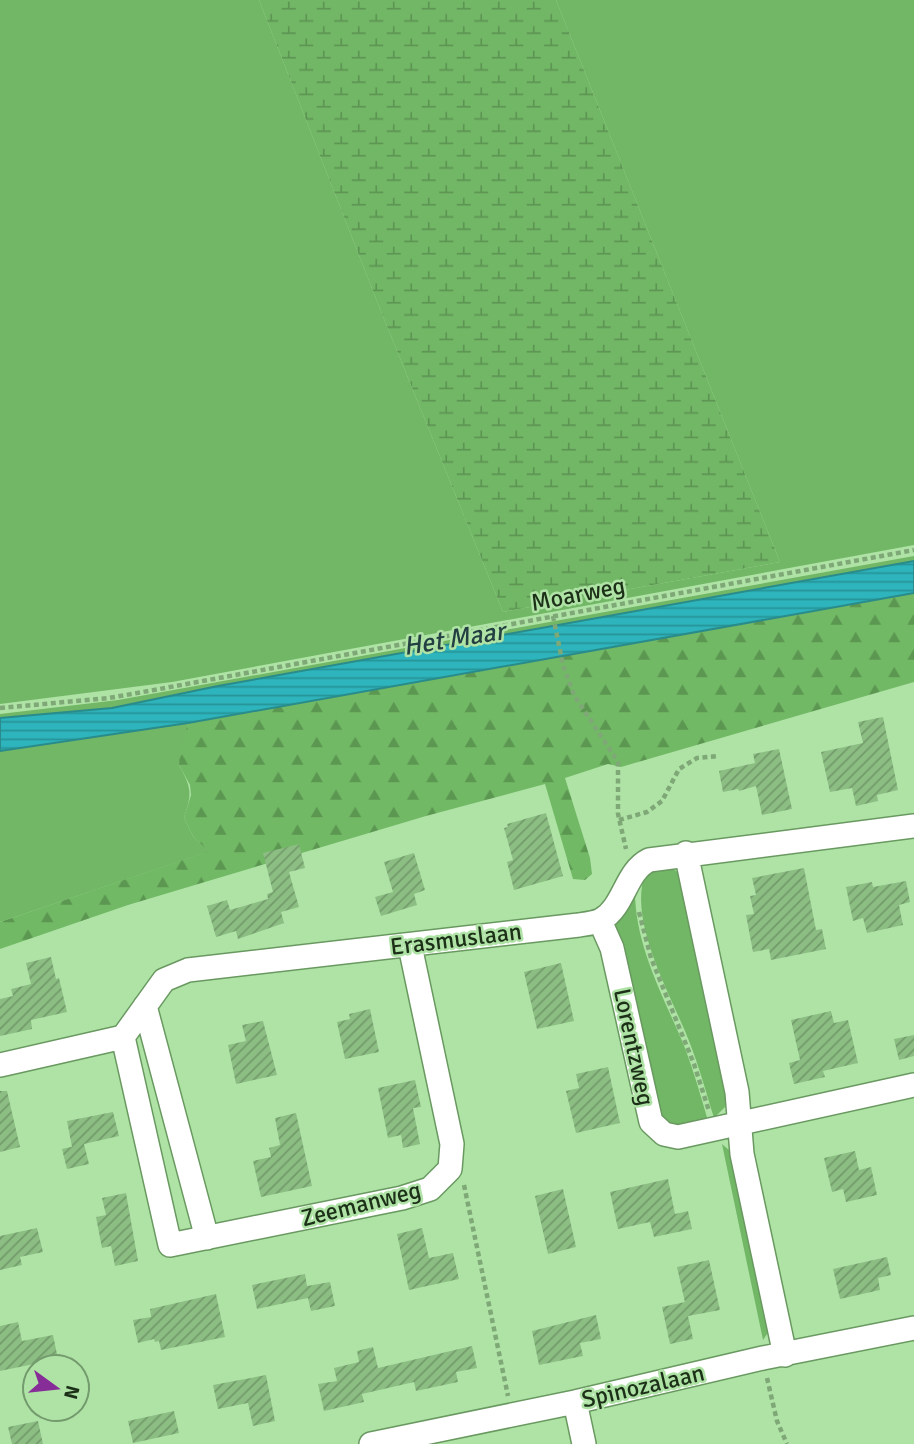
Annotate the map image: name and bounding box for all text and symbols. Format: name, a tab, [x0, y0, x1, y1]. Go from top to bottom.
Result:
street label: Moarweg	[528, 570, 628, 618]
water label: Het Maar	[401, 615, 510, 663]
street label: Erasmuslaan	[389, 916, 523, 962]
street label: Lorentzweg	[607, 986, 661, 1108]
street label: Zeemanweg	[298, 1175, 424, 1233]
north arrow	[21, 1353, 91, 1423]
street label: Spinozalaan	[579, 1357, 707, 1415]
text: N	[58, 1383, 85, 1402]

